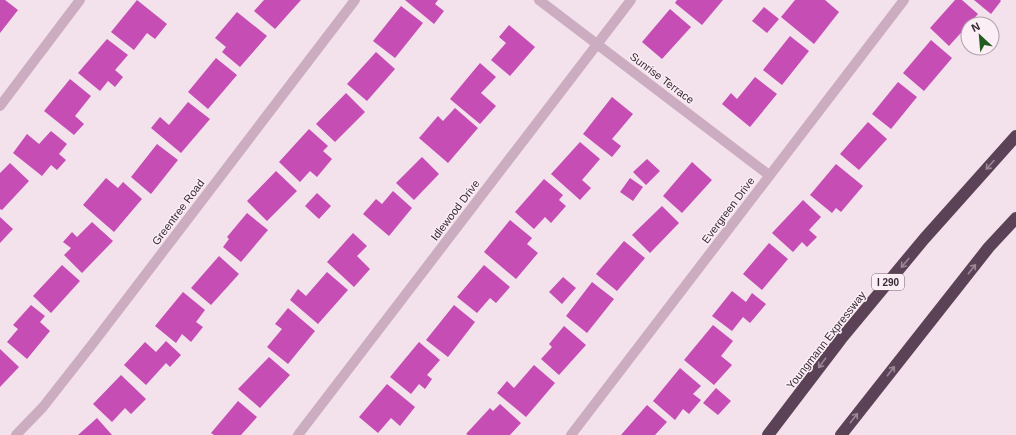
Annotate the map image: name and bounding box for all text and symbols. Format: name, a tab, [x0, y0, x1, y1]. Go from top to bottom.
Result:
north arrow	[960, 16, 1000, 56]
text: N	[969, 20, 982, 34]
street label: Sunrise Terrace	[628, 50, 696, 106]
one-way arrow	[985, 160, 995, 170]
street label: Evergreen Drive	[699, 175, 757, 245]
street label: Greentree Road	[149, 177, 207, 247]
street label: Idlewood Drive	[428, 177, 482, 243]
one-way arrow	[900, 257, 909, 268]
one-way arrow	[967, 263, 976, 274]
road number: I 290	[872, 274, 904, 290]
street label: Youngmann Expressway	[784, 288, 868, 391]
one-way arrow	[818, 358, 827, 369]
one-way arrow	[887, 365, 896, 376]
one-way arrow	[850, 413, 858, 424]

